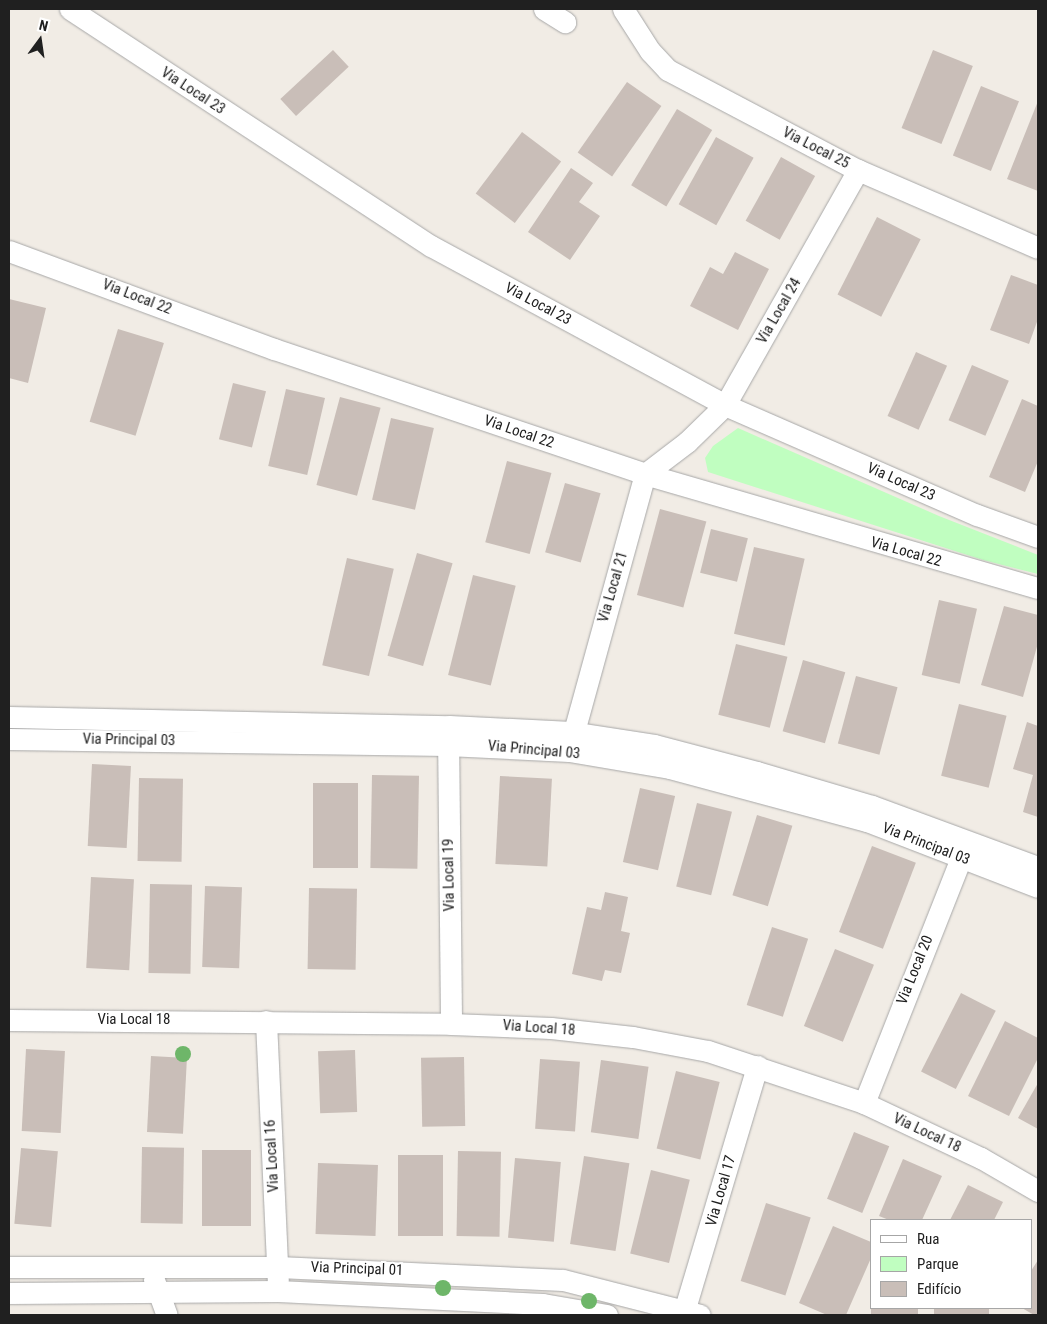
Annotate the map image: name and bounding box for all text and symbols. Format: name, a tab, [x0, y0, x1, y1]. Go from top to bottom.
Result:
north arrow	[15, 15, 65, 65]
text: N	[38, 17, 50, 34]
street label: Via Local 23	[158, 64, 228, 118]
street label: Via Local 25	[779, 123, 853, 173]
street label: Via Local 24	[753, 275, 805, 347]
street label: Via Local 22	[100, 276, 174, 318]
street label: Via Local 23	[502, 279, 574, 329]
street label: Via Local 22	[482, 412, 556, 452]
street label: Via Local 23	[864, 459, 938, 505]
street label: Via Local 22	[868, 533, 944, 571]
street label: Via Local 21	[594, 549, 632, 625]
street label: Via Principal 03	[82, 730, 176, 750]
street label: Via Principal 03	[487, 737, 581, 763]
street label: Via Principal 03	[879, 819, 973, 869]
street label: Via Local 19	[439, 838, 459, 912]
street label: Via Local 20	[893, 933, 937, 1007]
street label: Via Local 18	[98, 1011, 170, 1029]
street label: Via Local 18	[502, 1016, 576, 1040]
street label: Via Local 18	[890, 1109, 964, 1157]
street label: Via Local 16	[261, 1119, 283, 1193]
street label: Via Local 17	[702, 1153, 740, 1229]
legend	[870, 1219, 1032, 1309]
text: Rua	[917, 1230, 939, 1248]
text: Parque	[917, 1255, 959, 1273]
street label: Via Principal 01	[310, 1258, 404, 1280]
text: Edifício	[917, 1280, 961, 1298]

